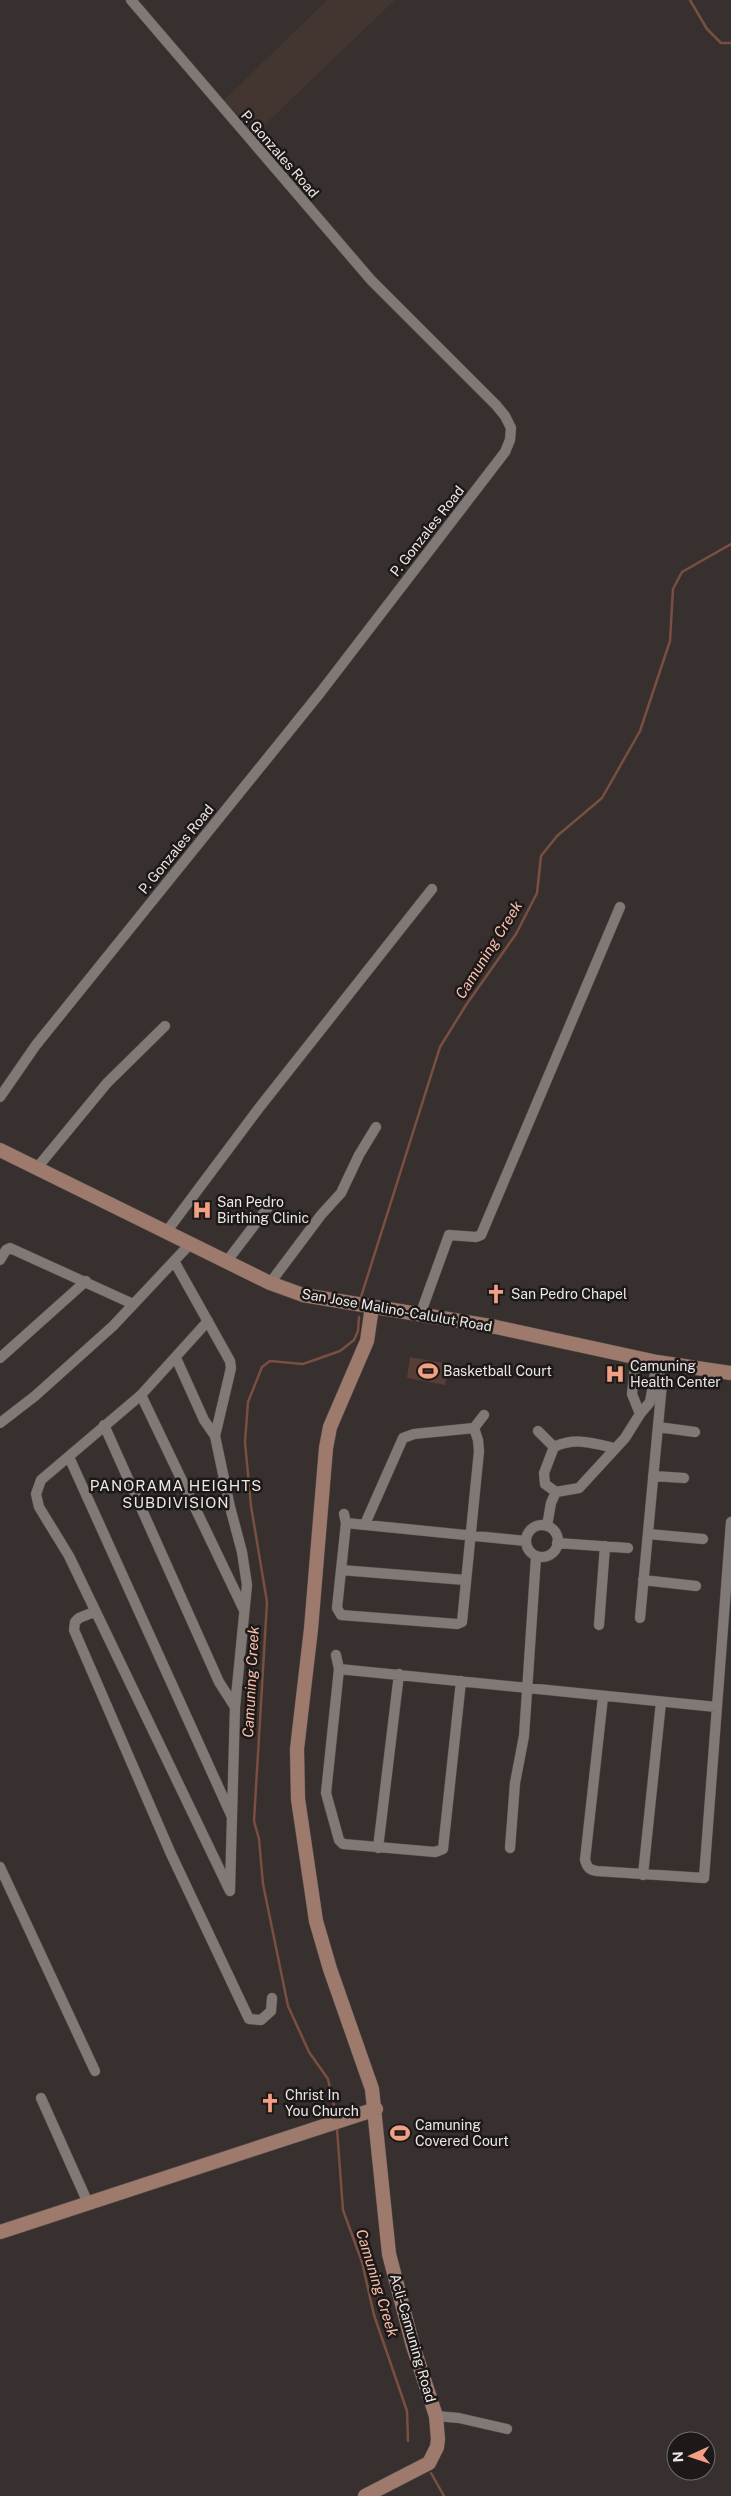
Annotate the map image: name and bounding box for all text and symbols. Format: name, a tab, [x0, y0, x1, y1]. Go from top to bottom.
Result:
street label: P. Gonzales Road	[238, 107, 322, 201]
street label: P. Gonzales Road	[387, 483, 467, 579]
street label: P. Gonzales Road	[135, 801, 217, 897]
water label: Camuning Creek	[452, 897, 526, 1002]
place label: San Pedro Birthing Clinic	[217, 1194, 309, 1226]
hospital icon: San Pedro Birthing Clinic	[191, 1199, 213, 1221]
church icon: San Pedro Chapel	[485, 1283, 507, 1305]
street label: San Jose Malino-Calulut Road	[301, 1285, 493, 1335]
place label: San Pedro Chapel	[511, 1286, 627, 1302]
place label: Camuning Health Center	[630, 1358, 721, 1390]
sports icon: Basketball Court	[417, 1360, 439, 1382]
place label: Basketball Court	[443, 1363, 552, 1379]
hospital icon: Camuning Health Center	[604, 1363, 626, 1385]
district label: PANORAMA HEIGHTS SUBDIVISION	[90, 1477, 262, 1511]
water label: Camuning Creek	[239, 1625, 262, 1738]
place label: Christ In You Church	[285, 2087, 359, 2119]
church icon: Christ In You Church	[259, 2092, 281, 2114]
place label: Camuning Covered Court	[415, 2117, 509, 2149]
sports icon: Camuning Covered Court	[389, 2122, 411, 2144]
water label: Camuning Creek	[353, 2227, 402, 2340]
street label: Acli-Camuning Road	[387, 2272, 439, 2404]
north arrow	[666, 2431, 716, 2481]
text: N	[670, 2451, 686, 2463]

